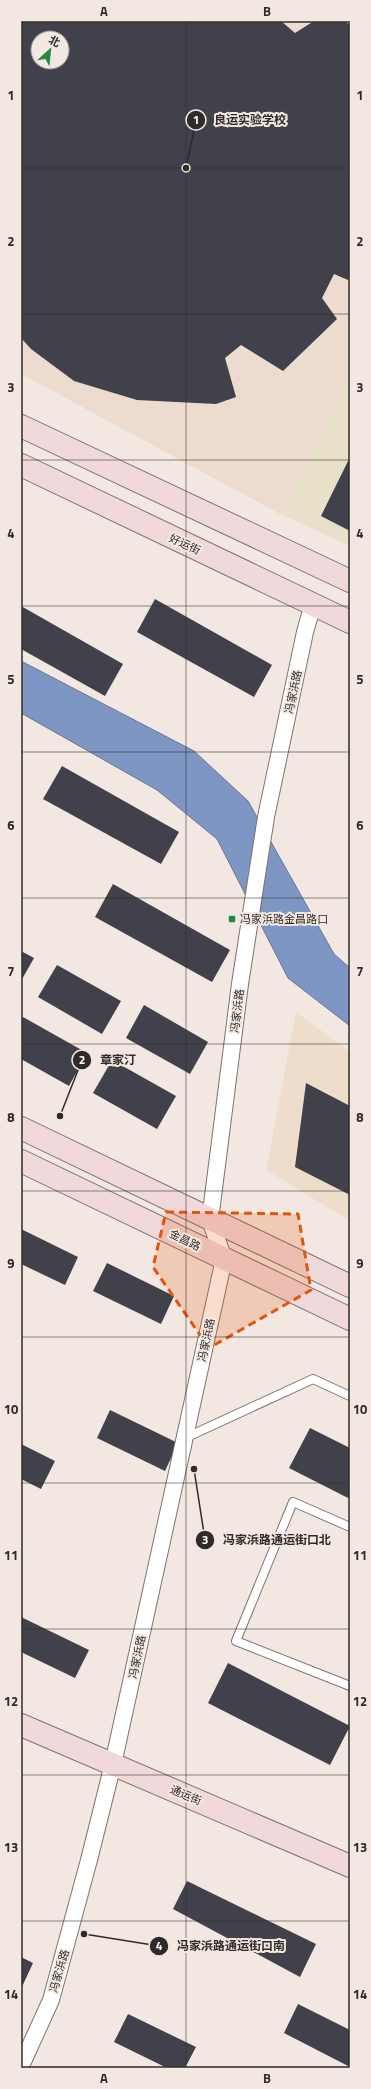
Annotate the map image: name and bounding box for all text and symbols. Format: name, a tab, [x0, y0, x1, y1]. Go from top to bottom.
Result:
text: A	[100, 1, 108, 21]
text: B	[263, 1, 271, 21]
north arrow	[30, 30, 70, 70]
text: 北	[46, 31, 63, 51]
text: 1	[7, 85, 15, 105]
text: 1	[356, 85, 364, 105]
callout: 良运实验学校	[186, 108, 294, 132]
text: 1	[193, 110, 199, 129]
text: 良运实验学校	[214, 110, 286, 129]
text: 2	[7, 231, 15, 251]
text: 2	[356, 231, 364, 251]
text: 3	[7, 377, 15, 397]
text: 3	[356, 377, 364, 397]
text: 4	[7, 523, 15, 543]
text: 4	[356, 523, 364, 543]
street label: 好运街	[167, 530, 203, 558]
text: 5	[7, 669, 15, 689]
street label: 冯家浜路	[281, 669, 305, 715]
text: 5	[356, 669, 364, 689]
text: 6	[7, 815, 15, 835]
text: 6	[356, 815, 364, 835]
place label: 冯家浜路金昌路口	[240, 911, 328, 927]
marker: 冯家浜路金昌路口	[227, 914, 237, 924]
text: 7	[7, 961, 15, 981]
text: 7	[356, 961, 364, 981]
street label: 冯家浜路	[226, 988, 248, 1034]
callout: 章家汀	[72, 1048, 144, 1072]
text: 2	[79, 1050, 85, 1069]
text: 章家汀	[100, 1050, 136, 1069]
text: 8	[7, 1107, 15, 1127]
text: 8	[356, 1107, 364, 1127]
street label: 金昌路	[167, 1226, 203, 1254]
text: 9	[7, 1253, 15, 1273]
text: 9	[356, 1253, 364, 1273]
street label: 冯家浜路	[194, 1317, 218, 1363]
text: 10	[4, 1399, 18, 1419]
text: 10	[353, 1399, 367, 1419]
callout: 冯家浜路通运街口北	[195, 1528, 339, 1552]
text: 3	[202, 1530, 208, 1549]
text: 冯家浜路通运街口北	[223, 1530, 331, 1549]
text: 11	[4, 1545, 18, 1565]
text: 11	[353, 1545, 367, 1565]
street label: 冯家浜路	[125, 1634, 149, 1680]
text: 12	[4, 1691, 18, 1711]
text: 12	[353, 1691, 367, 1711]
street label: 通运街	[168, 1781, 204, 1809]
text: 13	[4, 1837, 18, 1857]
text: 13	[353, 1837, 367, 1857]
callout: 冯家浜路通运街口南	[149, 1934, 293, 1958]
text: 4	[156, 1936, 163, 1955]
text: 冯家浜路通运街口南	[177, 1936, 285, 1955]
street label: 冯家浜路	[45, 1948, 73, 1994]
text: 14	[4, 1984, 18, 2004]
text: 14	[353, 1984, 367, 2004]
text: A	[100, 2068, 108, 2088]
text: B	[263, 2068, 271, 2088]

